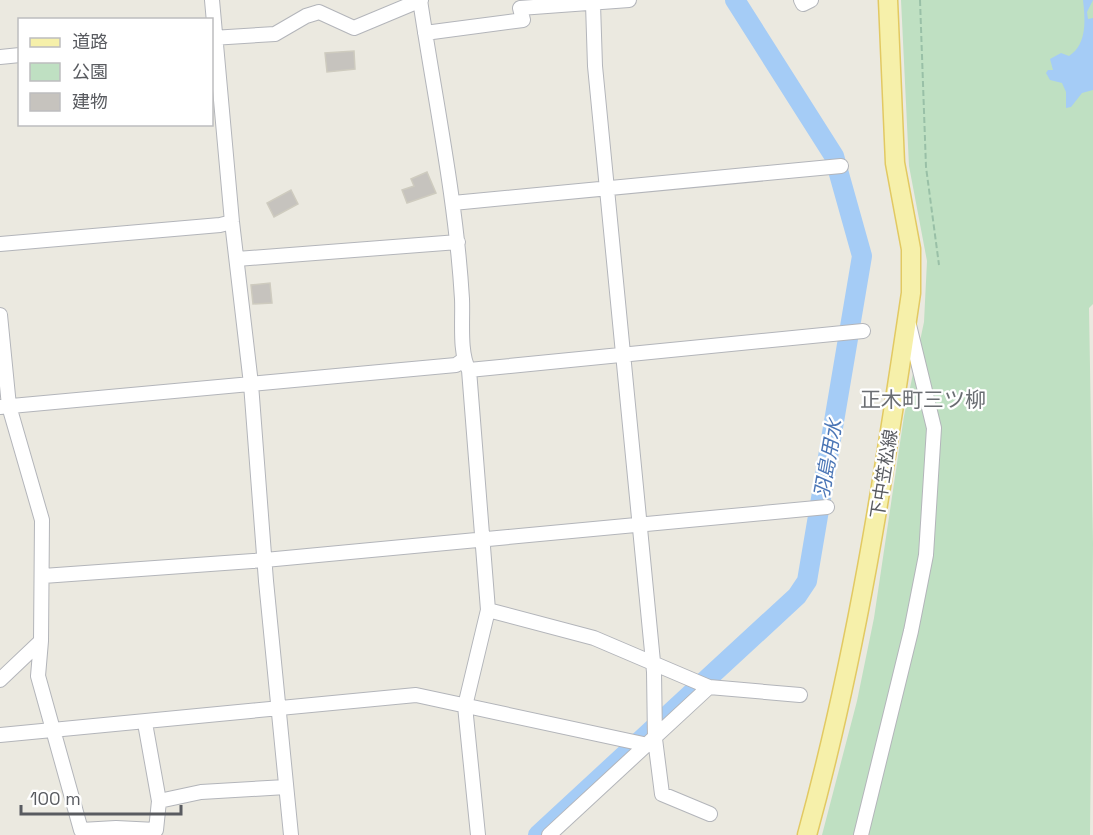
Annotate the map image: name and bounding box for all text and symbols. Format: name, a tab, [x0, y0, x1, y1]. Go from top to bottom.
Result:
legend	[18, 18, 213, 126]
text: 道路	[72, 30, 108, 53]
text: 公園	[72, 60, 108, 83]
text: 建物	[72, 90, 108, 113]
district label: 正木町三ツ柳	[860, 386, 986, 413]
water label: 羽島用水	[808, 415, 848, 501]
street label: 下中笠松線	[865, 428, 902, 520]
scale bar	[21, 778, 182, 816]
text: 100 m	[30, 787, 81, 810]

